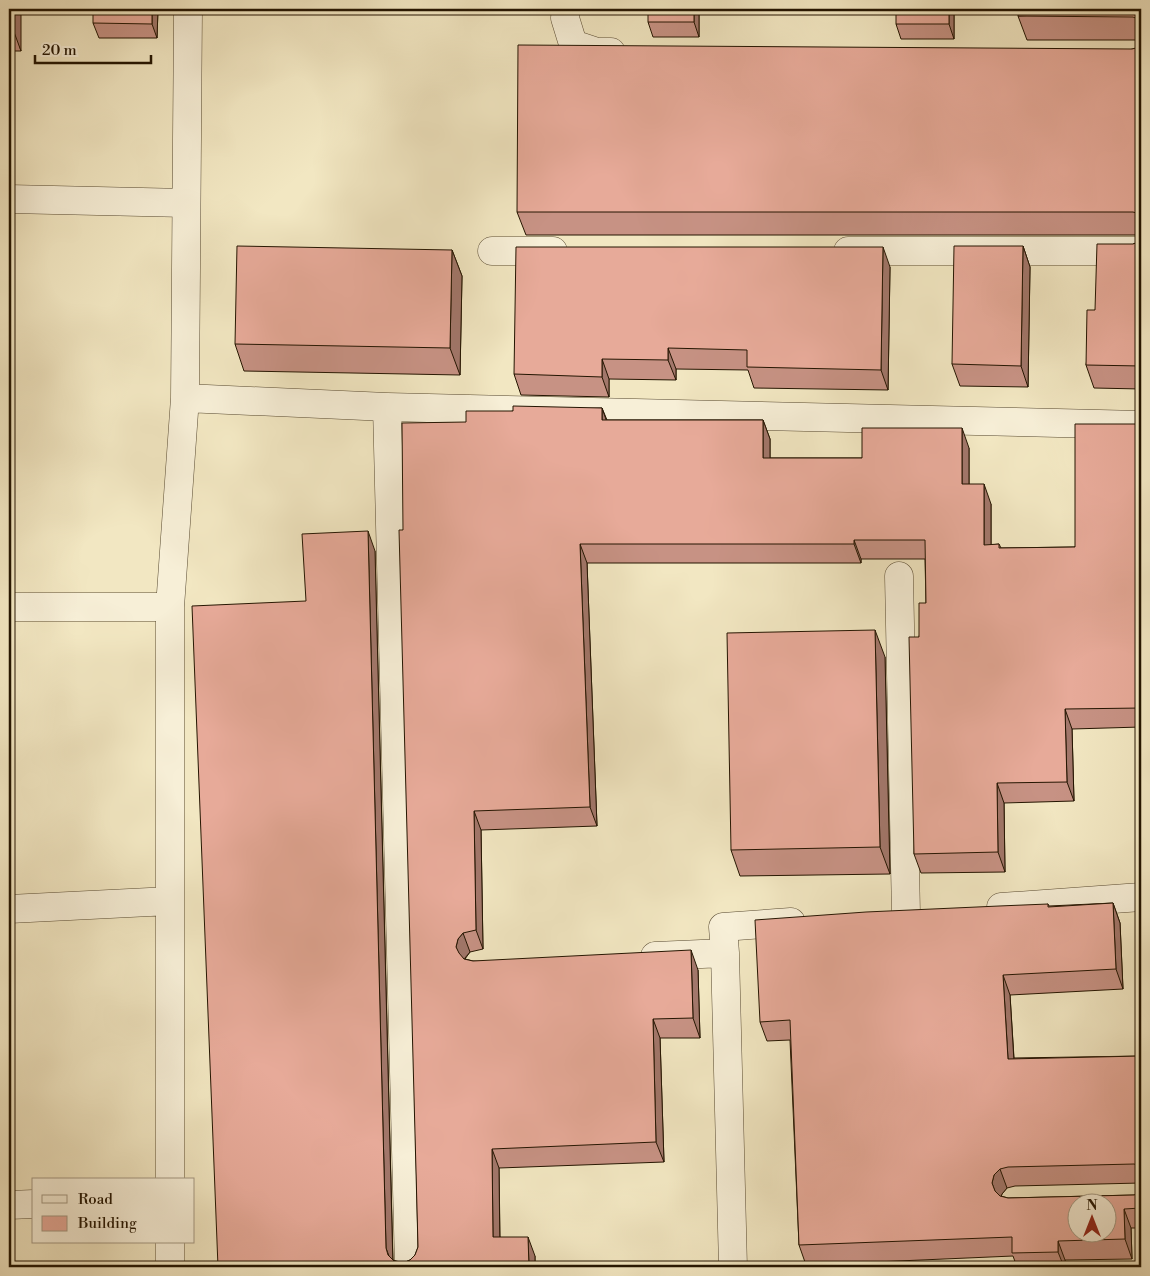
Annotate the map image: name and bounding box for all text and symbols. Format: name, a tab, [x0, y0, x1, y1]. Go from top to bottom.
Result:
scale bar	[35, 32, 151, 64]
text: 20 m	[42, 41, 77, 60]
legend	[32, 1178, 195, 1244]
text: Road	[78, 1190, 113, 1209]
north arrow	[1068, 1194, 1118, 1244]
text: N	[1086, 1197, 1098, 1215]
text: Building	[77, 1214, 137, 1233]

